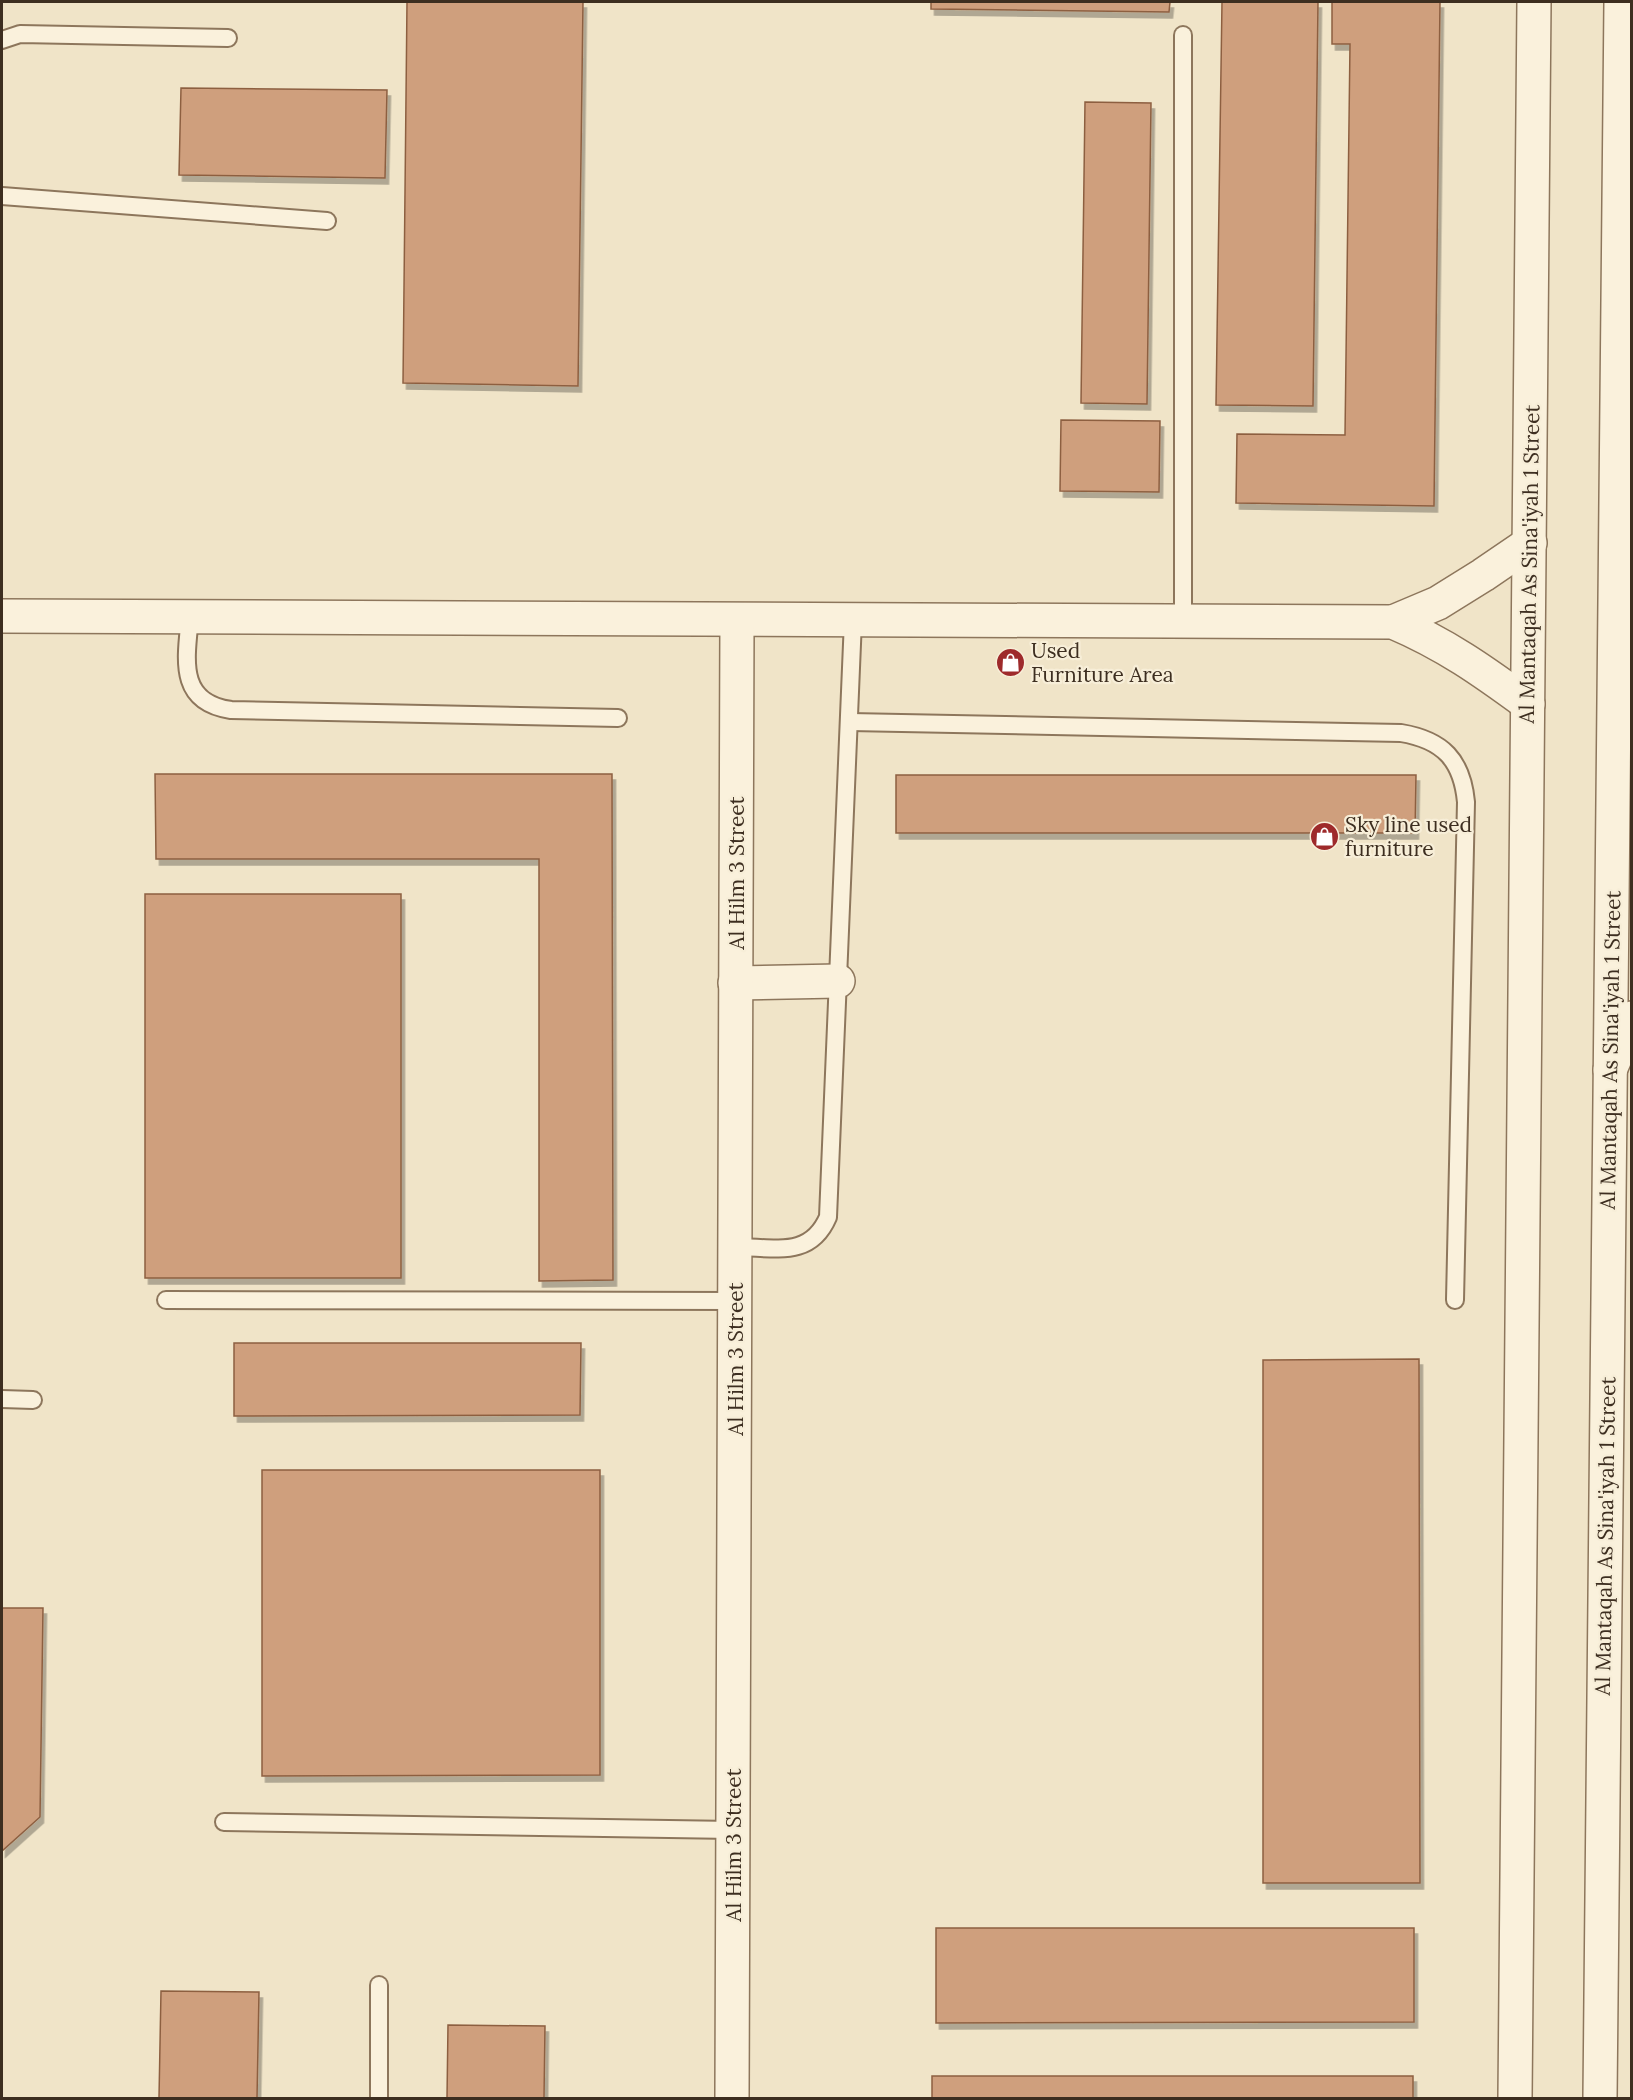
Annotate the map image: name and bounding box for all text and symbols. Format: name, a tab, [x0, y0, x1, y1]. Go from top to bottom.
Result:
street label: Al Mantaqah As Sina'iyah 1 Street	[1513, 403, 1545, 725]
place label: Used Furniture Area	[1031, 637, 1174, 688]
shop icon: Used Furniture Area	[994, 646, 1026, 678]
street label: Al Hilm 3 Street	[723, 795, 750, 951]
place label: Sky line used furniture	[1345, 811, 1472, 862]
shop icon: Sky line used furniture	[1308, 820, 1340, 852]
street label: Al Mantaqah As Sina'iyah 1 Street	[1594, 889, 1626, 1211]
street label: Al Hilm 3 Street	[722, 1281, 749, 1437]
street label: Al Mantaqah As Sina'iyah 1 Street	[1589, 1375, 1621, 1697]
street label: Al Hilm 3 Street	[720, 1767, 747, 1923]

